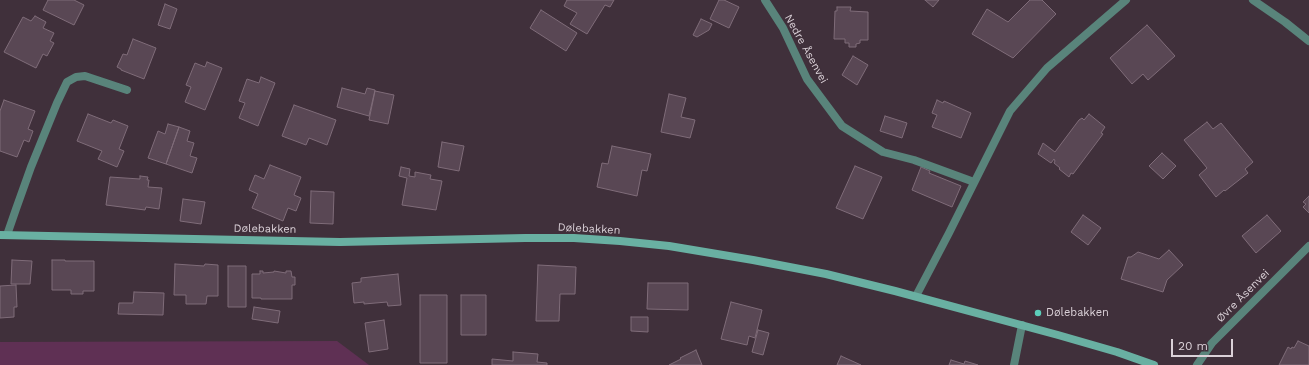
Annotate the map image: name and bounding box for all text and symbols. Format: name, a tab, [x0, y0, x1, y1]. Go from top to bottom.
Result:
street label: Nedre Åsenvei	[782, 12, 830, 86]
street label: Dølebakken	[557, 221, 621, 237]
street label: Dølebakken	[233, 222, 297, 236]
street label: Øvre Åsenvei	[1214, 267, 1272, 325]
place label: Dølebakken	[1046, 306, 1109, 320]
marker: Dølebakken	[1033, 308, 1043, 318]
scale bar	[1173, 331, 1235, 357]
text: 20 m	[1178, 339, 1208, 353]

